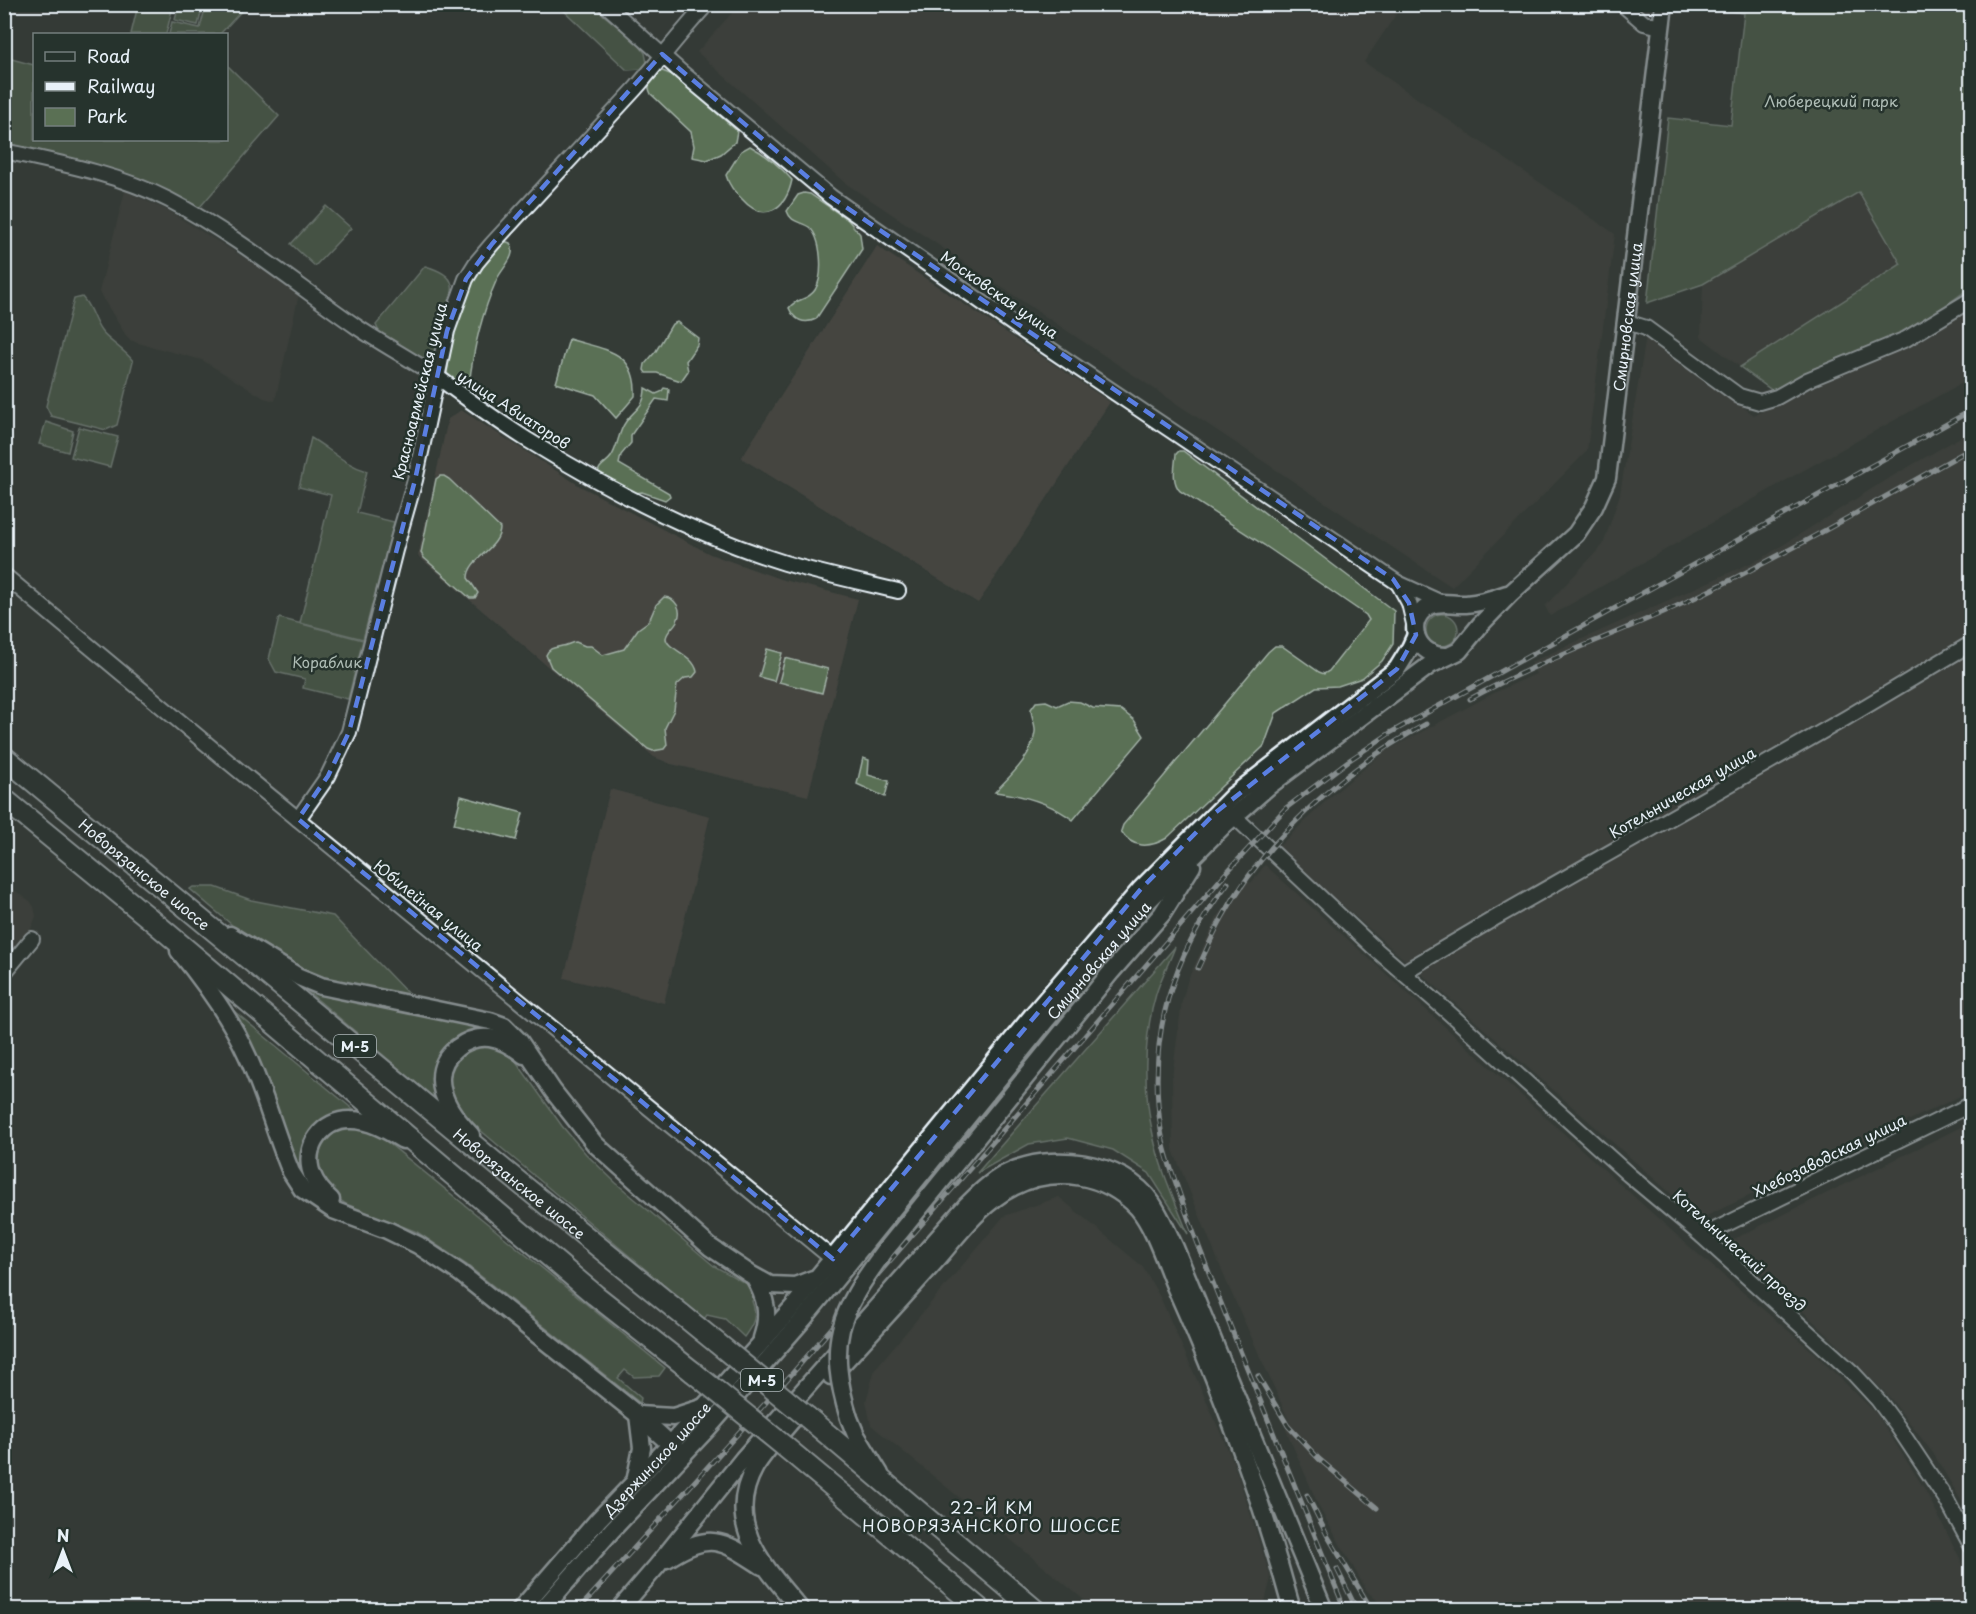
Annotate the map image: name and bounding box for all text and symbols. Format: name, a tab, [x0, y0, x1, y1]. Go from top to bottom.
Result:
legend	[33, 33, 228, 141]
text: Road	[87, 42, 131, 69]
text: Railway	[87, 72, 155, 99]
park label: Люберецкий парк	[1764, 89, 1898, 112]
text: Park	[87, 102, 127, 129]
street label: Смирновская улица	[1606, 240, 1647, 393]
street label: Московская улица	[936, 245, 1064, 344]
street label: Красноармейская улица	[386, 299, 452, 482]
street label: улица Авиаторов	[453, 364, 575, 454]
park label: Кораблик	[292, 650, 362, 673]
street label: Котельническая улица	[1604, 740, 1760, 843]
street label: Новорязанское шоссе	[74, 812, 216, 935]
street label: Юбилейная улица	[369, 854, 489, 957]
street label: Смирновская улица	[1040, 895, 1156, 1024]
road number: М-5	[334, 1035, 376, 1057]
street label: Хлебозаводская улица	[1748, 1107, 1910, 1202]
street label: Новорязанское шоссе	[449, 1122, 591, 1244]
street label: Котельнический проезд	[1668, 1184, 1812, 1316]
road number: М-5	[741, 1369, 783, 1391]
street label: Дзержинское шоссе	[596, 1396, 715, 1521]
district label: 22-Й КМ НОВОРЯЗАНСКОГО ШОССЕ	[862, 1495, 1122, 1537]
north arrow	[33, 1521, 93, 1581]
text: N	[57, 1523, 69, 1547]

